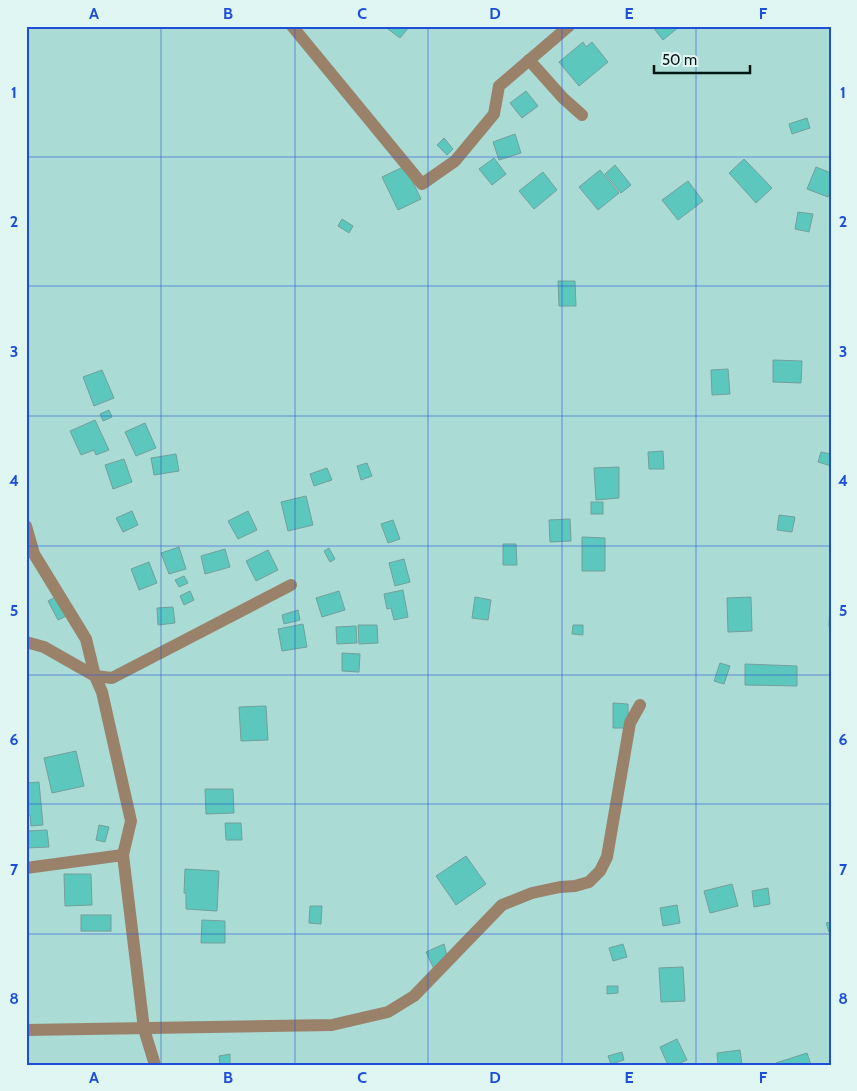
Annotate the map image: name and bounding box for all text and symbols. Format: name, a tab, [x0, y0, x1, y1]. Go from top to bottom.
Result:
text: A	[89, 4, 99, 23]
text: B	[223, 4, 233, 23]
text: C	[357, 4, 367, 23]
text: D	[489, 4, 501, 23]
text: E	[624, 4, 634, 23]
text: F	[759, 4, 768, 23]
scale bar	[654, 42, 751, 74]
text: 50 m	[662, 51, 697, 69]
text: 1	[11, 83, 17, 102]
text: 1	[840, 83, 846, 102]
text: 2	[10, 212, 18, 231]
text: 2	[839, 212, 847, 231]
text: 3	[10, 342, 18, 361]
text: 3	[839, 342, 847, 361]
text: 4	[9, 471, 19, 490]
text: 4	[838, 471, 848, 490]
text: 5	[10, 601, 18, 620]
text: 5	[839, 601, 847, 620]
text: 6	[10, 730, 19, 749]
text: 6	[839, 730, 848, 749]
text: 7	[10, 860, 19, 879]
text: 7	[839, 860, 848, 879]
text: 8	[9, 989, 19, 1008]
text: 8	[838, 989, 848, 1008]
text: A	[89, 1068, 99, 1087]
text: B	[223, 1068, 233, 1087]
text: C	[357, 1068, 367, 1087]
text: D	[489, 1068, 501, 1087]
text: E	[624, 1068, 634, 1087]
text: F	[759, 1068, 768, 1087]

